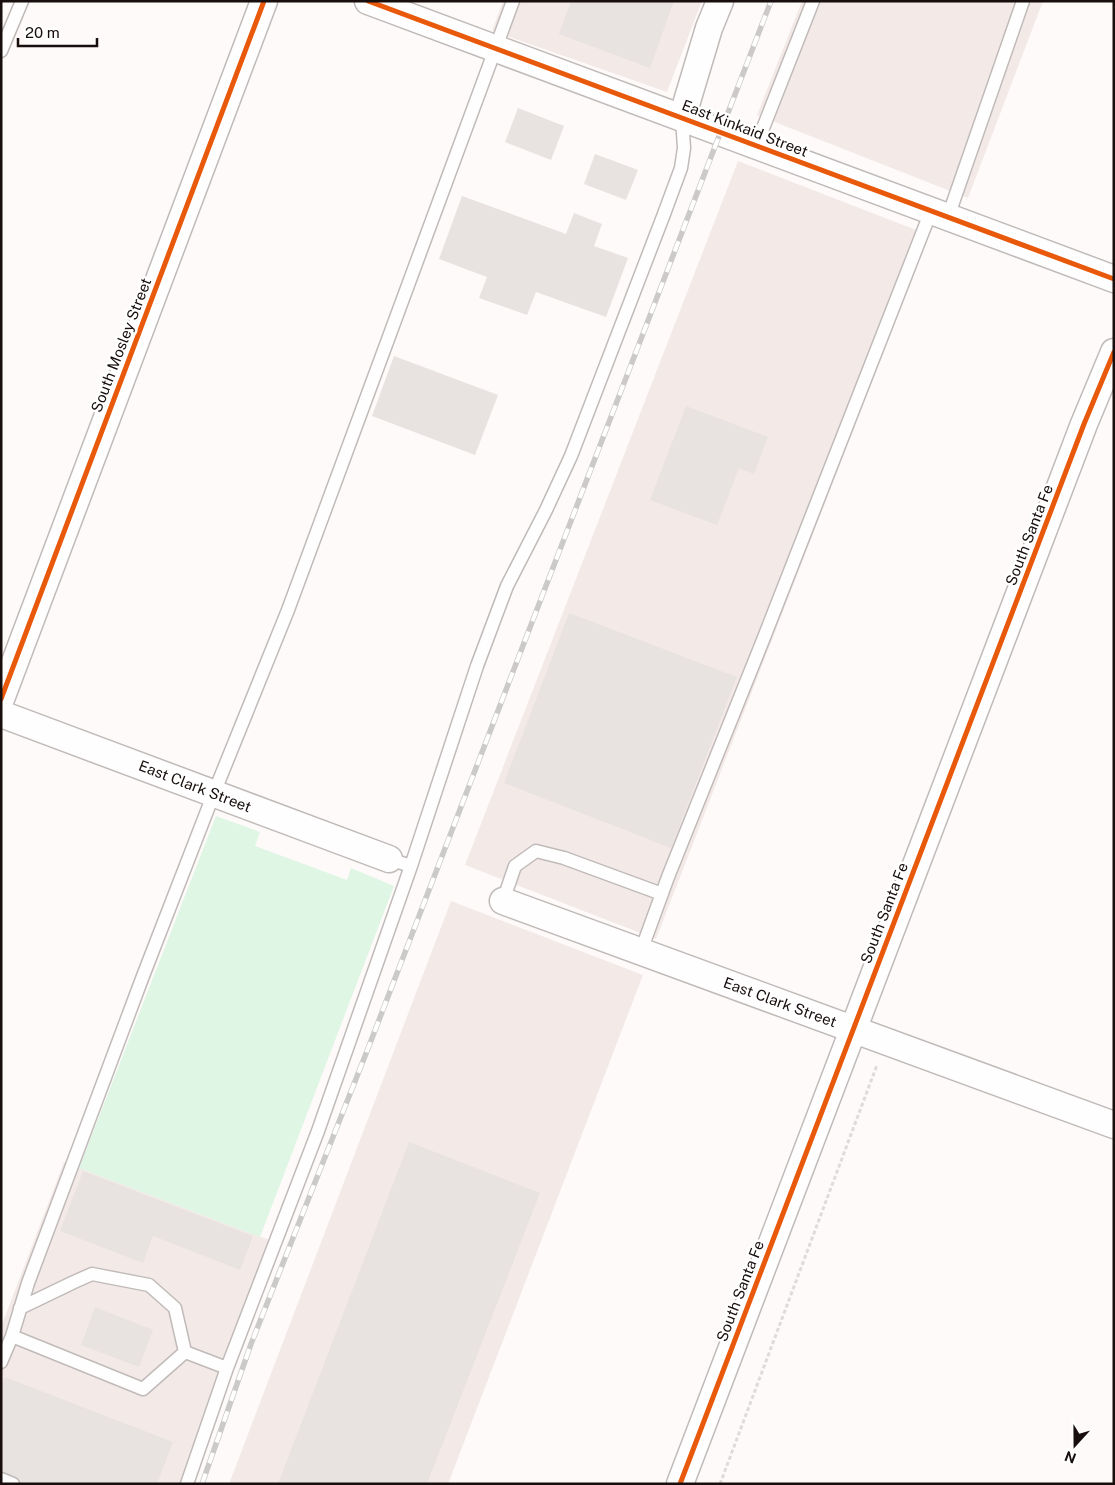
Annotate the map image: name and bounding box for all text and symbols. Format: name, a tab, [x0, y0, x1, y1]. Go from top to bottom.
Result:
scale bar	[18, 15, 96, 47]
text: 20 m	[25, 24, 60, 41]
street label: East Kinkaid Street	[680, 96, 811, 160]
street label: South Mosley Street	[88, 275, 155, 415]
street label: South Santa Fe	[1002, 482, 1056, 588]
street label: East Clark Street	[136, 757, 254, 815]
street label: South Santa Fe	[857, 860, 911, 966]
street label: East Clark Street	[721, 974, 839, 1030]
street label: South Santa Fe	[713, 1238, 767, 1344]
north arrow	[1050, 1420, 1100, 1470]
text: N	[1062, 1448, 1078, 1467]

